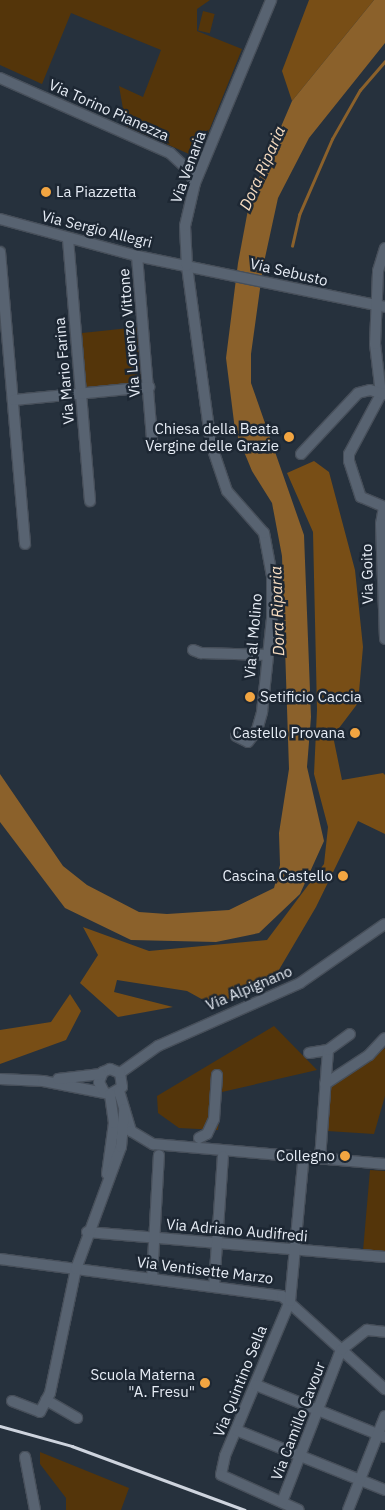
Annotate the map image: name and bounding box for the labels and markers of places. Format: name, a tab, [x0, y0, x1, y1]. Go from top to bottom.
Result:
place label: La Piazzetta	[56, 183, 136, 201]
marker: La Piazzetta	[40, 186, 52, 198]
place label: Chiesa della Beata Vergine delle Grazie	[145, 419, 279, 454]
marker: Chiesa della Beata Vergine delle Grazie	[283, 431, 295, 443]
place label: Setificio Caccia	[260, 688, 362, 706]
marker: Setificio Caccia	[244, 691, 256, 703]
place label: Castello Provana	[233, 724, 345, 742]
marker: Castello Provana	[349, 727, 361, 739]
place label: Cascina Castello	[223, 867, 333, 885]
marker: Cascina Castello	[337, 870, 349, 882]
place label: Collegno	[276, 1147, 335, 1165]
marker: Collegno	[339, 1150, 351, 1162]
place label: Scuola Materna "A. Fresu"	[91, 1365, 195, 1400]
marker: Scuola Materna "A. Fresu"	[199, 1377, 211, 1389]

